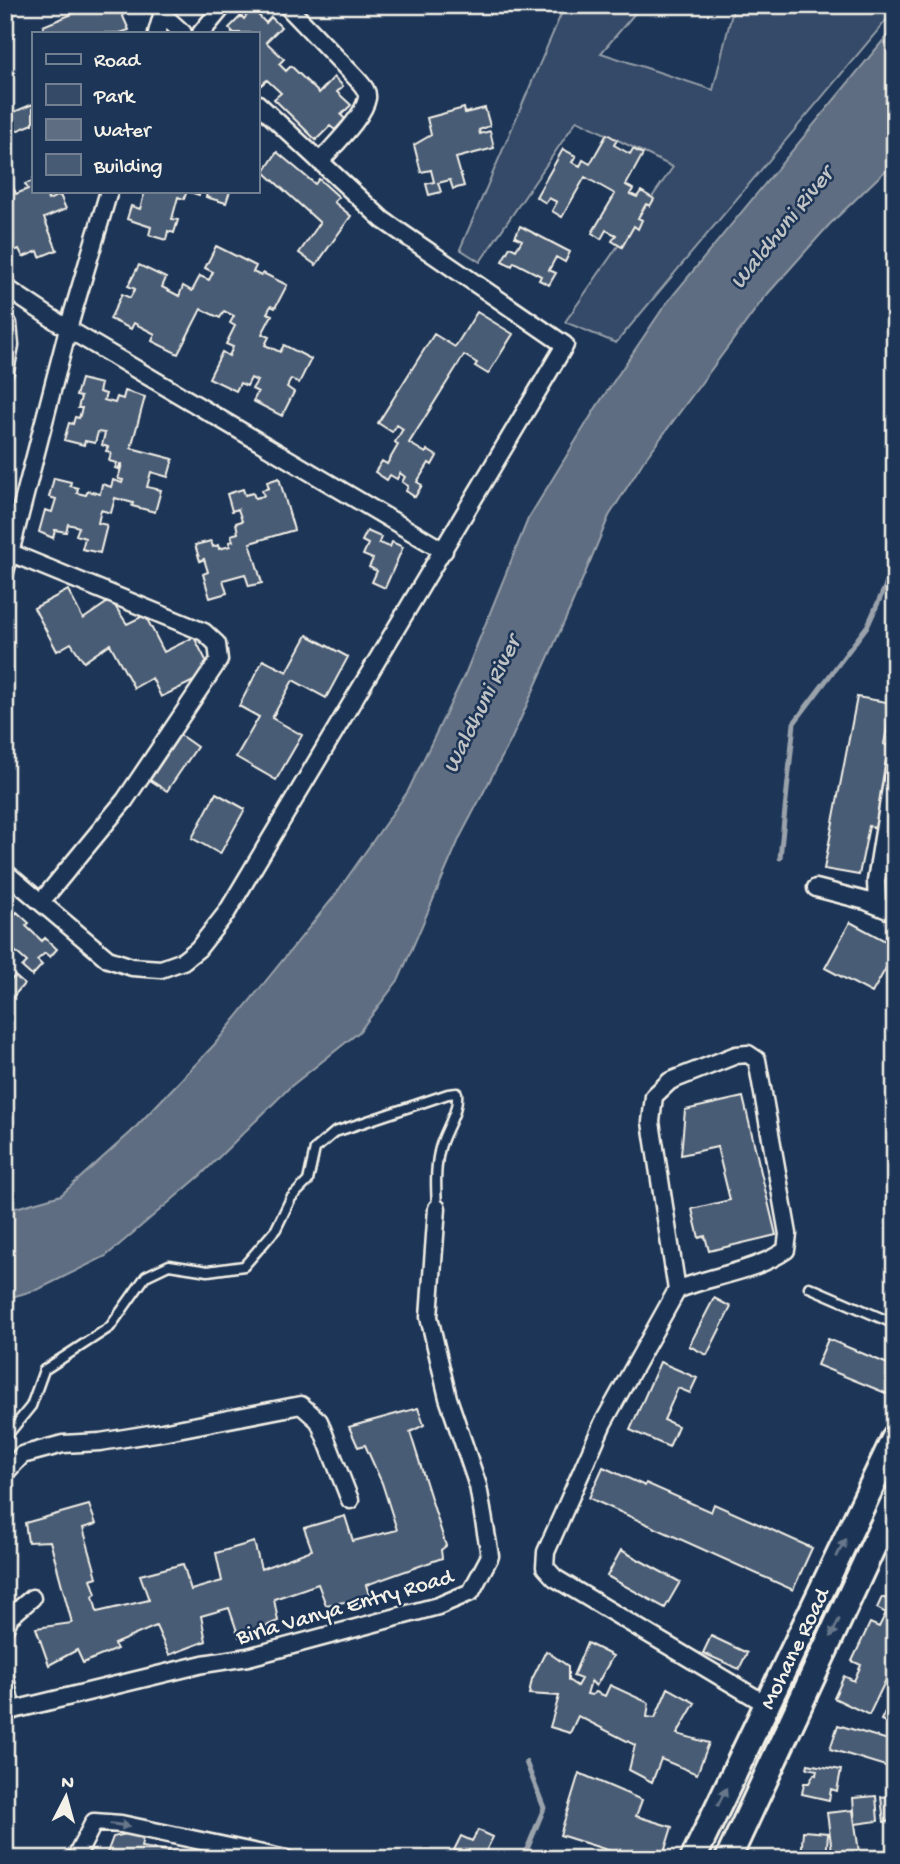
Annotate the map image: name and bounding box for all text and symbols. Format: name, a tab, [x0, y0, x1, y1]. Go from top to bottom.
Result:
legend	[32, 32, 259, 192]
text: Road	[94, 50, 142, 75]
text: Park	[93, 86, 137, 111]
text: Water	[94, 120, 152, 145]
text: Building	[93, 156, 163, 181]
water label: Waldhuni River	[725, 159, 844, 296]
water label: Waldhuni River	[438, 628, 531, 779]
one-way arrow	[835, 1538, 847, 1558]
street label: Birla Vanya Entry Road	[233, 1564, 458, 1652]
street label: Mohane Road	[755, 1583, 838, 1715]
one-way arrow	[829, 1617, 840, 1638]
north arrow	[32, 1762, 102, 1832]
text: N	[60, 1771, 75, 1796]
one-way arrow	[716, 1787, 727, 1807]
one-way arrow	[109, 1819, 131, 1830]

